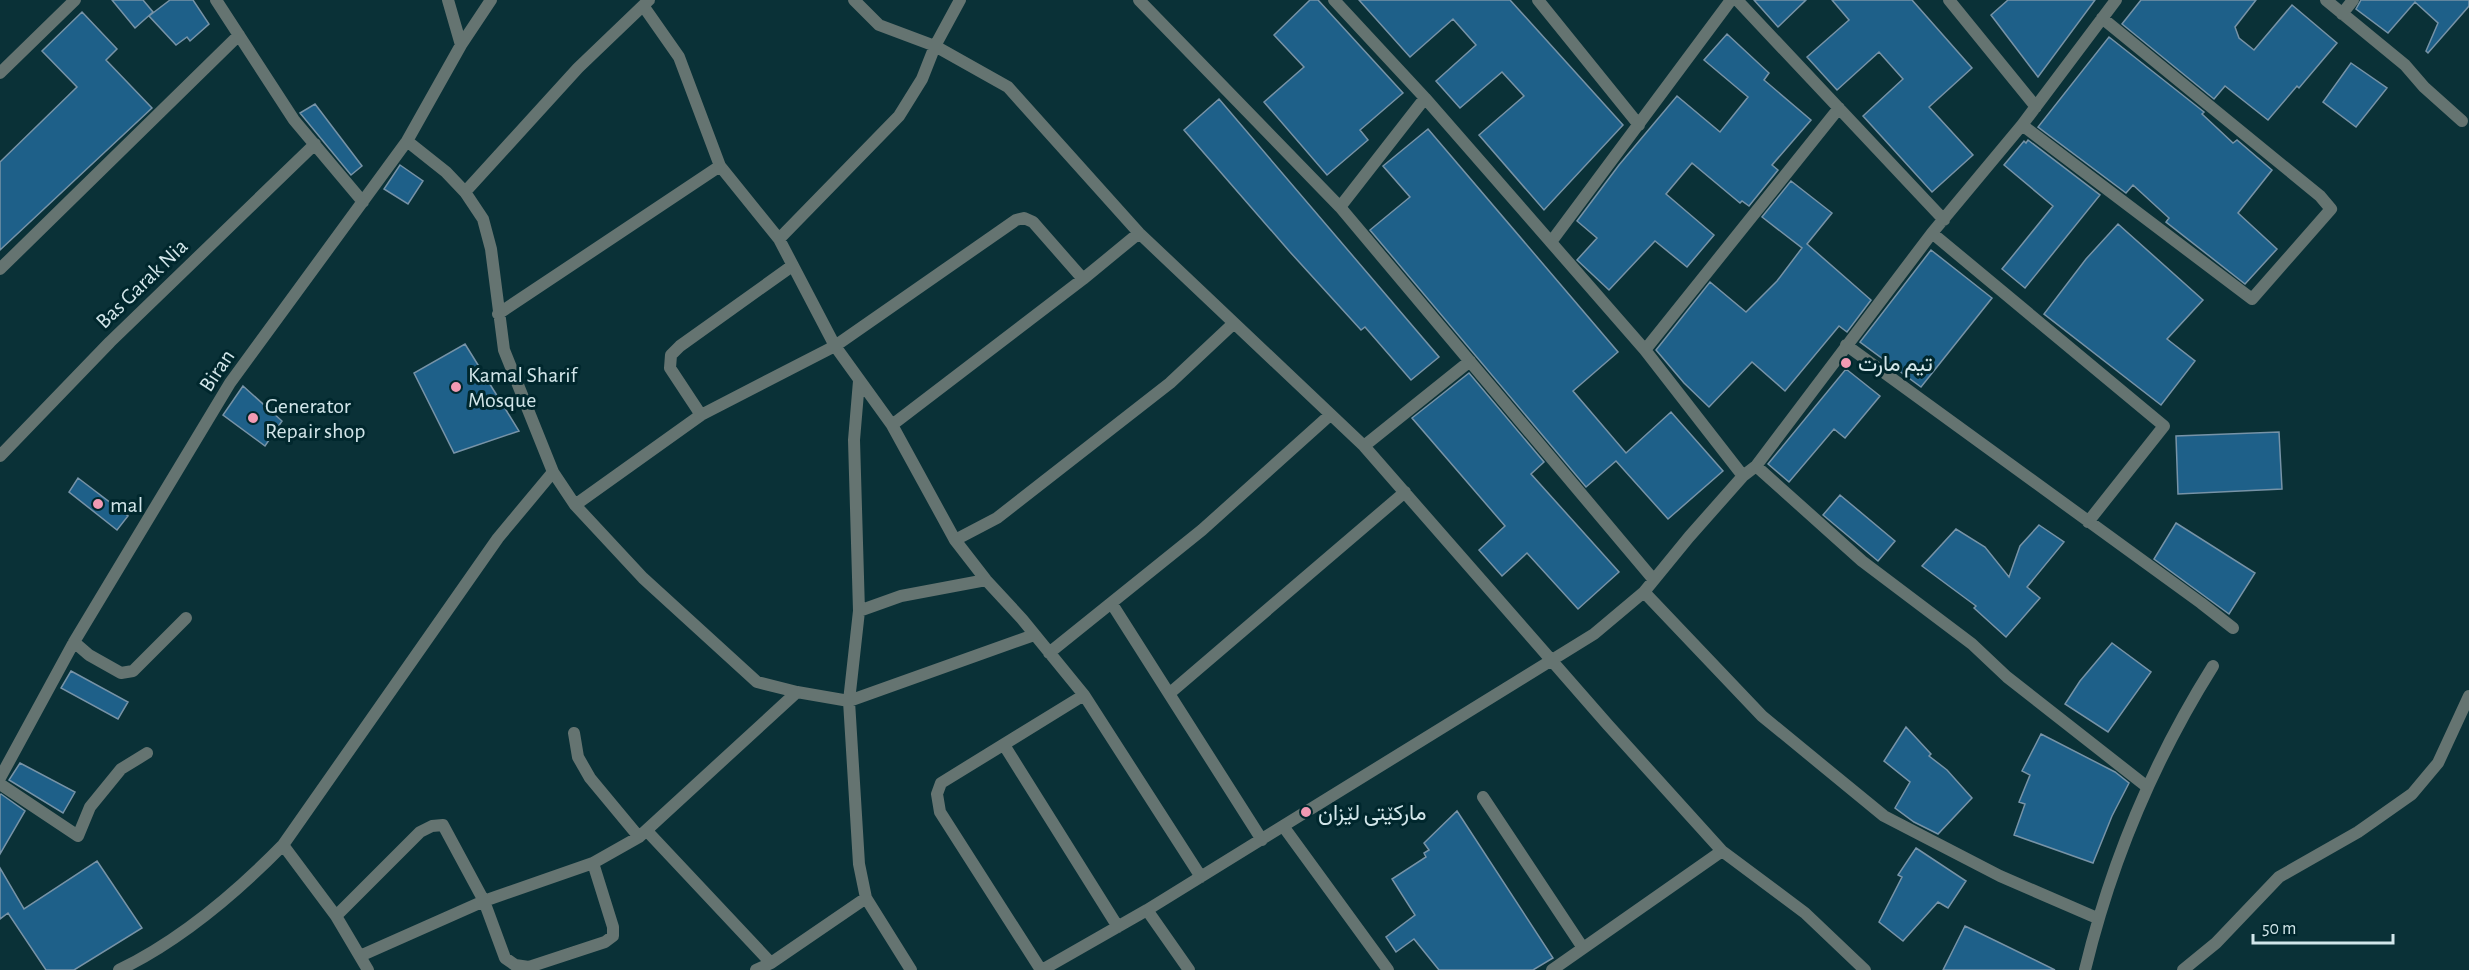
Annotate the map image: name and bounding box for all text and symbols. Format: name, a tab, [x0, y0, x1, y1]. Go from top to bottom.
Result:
street label: Bas Garak Nia	[92, 235, 192, 333]
street label: Biran	[195, 346, 239, 395]
place label: تيم مارت	[1858, 353, 1933, 378]
marker: تيم مارت	[1839, 356, 1853, 370]
place label: Kamal Sharif Mosque	[468, 364, 579, 411]
marker: Kamal Sharif Mosque	[449, 380, 463, 394]
place label: Generator Repair shop	[265, 395, 366, 442]
marker: Generator Repair shop	[246, 411, 260, 425]
place label: mal	[110, 494, 143, 516]
marker: mal	[91, 497, 105, 511]
place label: مارکێتی لێزان	[1318, 802, 1427, 826]
marker: مارکێتی لێزان	[1299, 805, 1313, 819]
scale bar	[2253, 907, 2392, 945]
text: 50 m	[2262, 920, 2296, 938]

